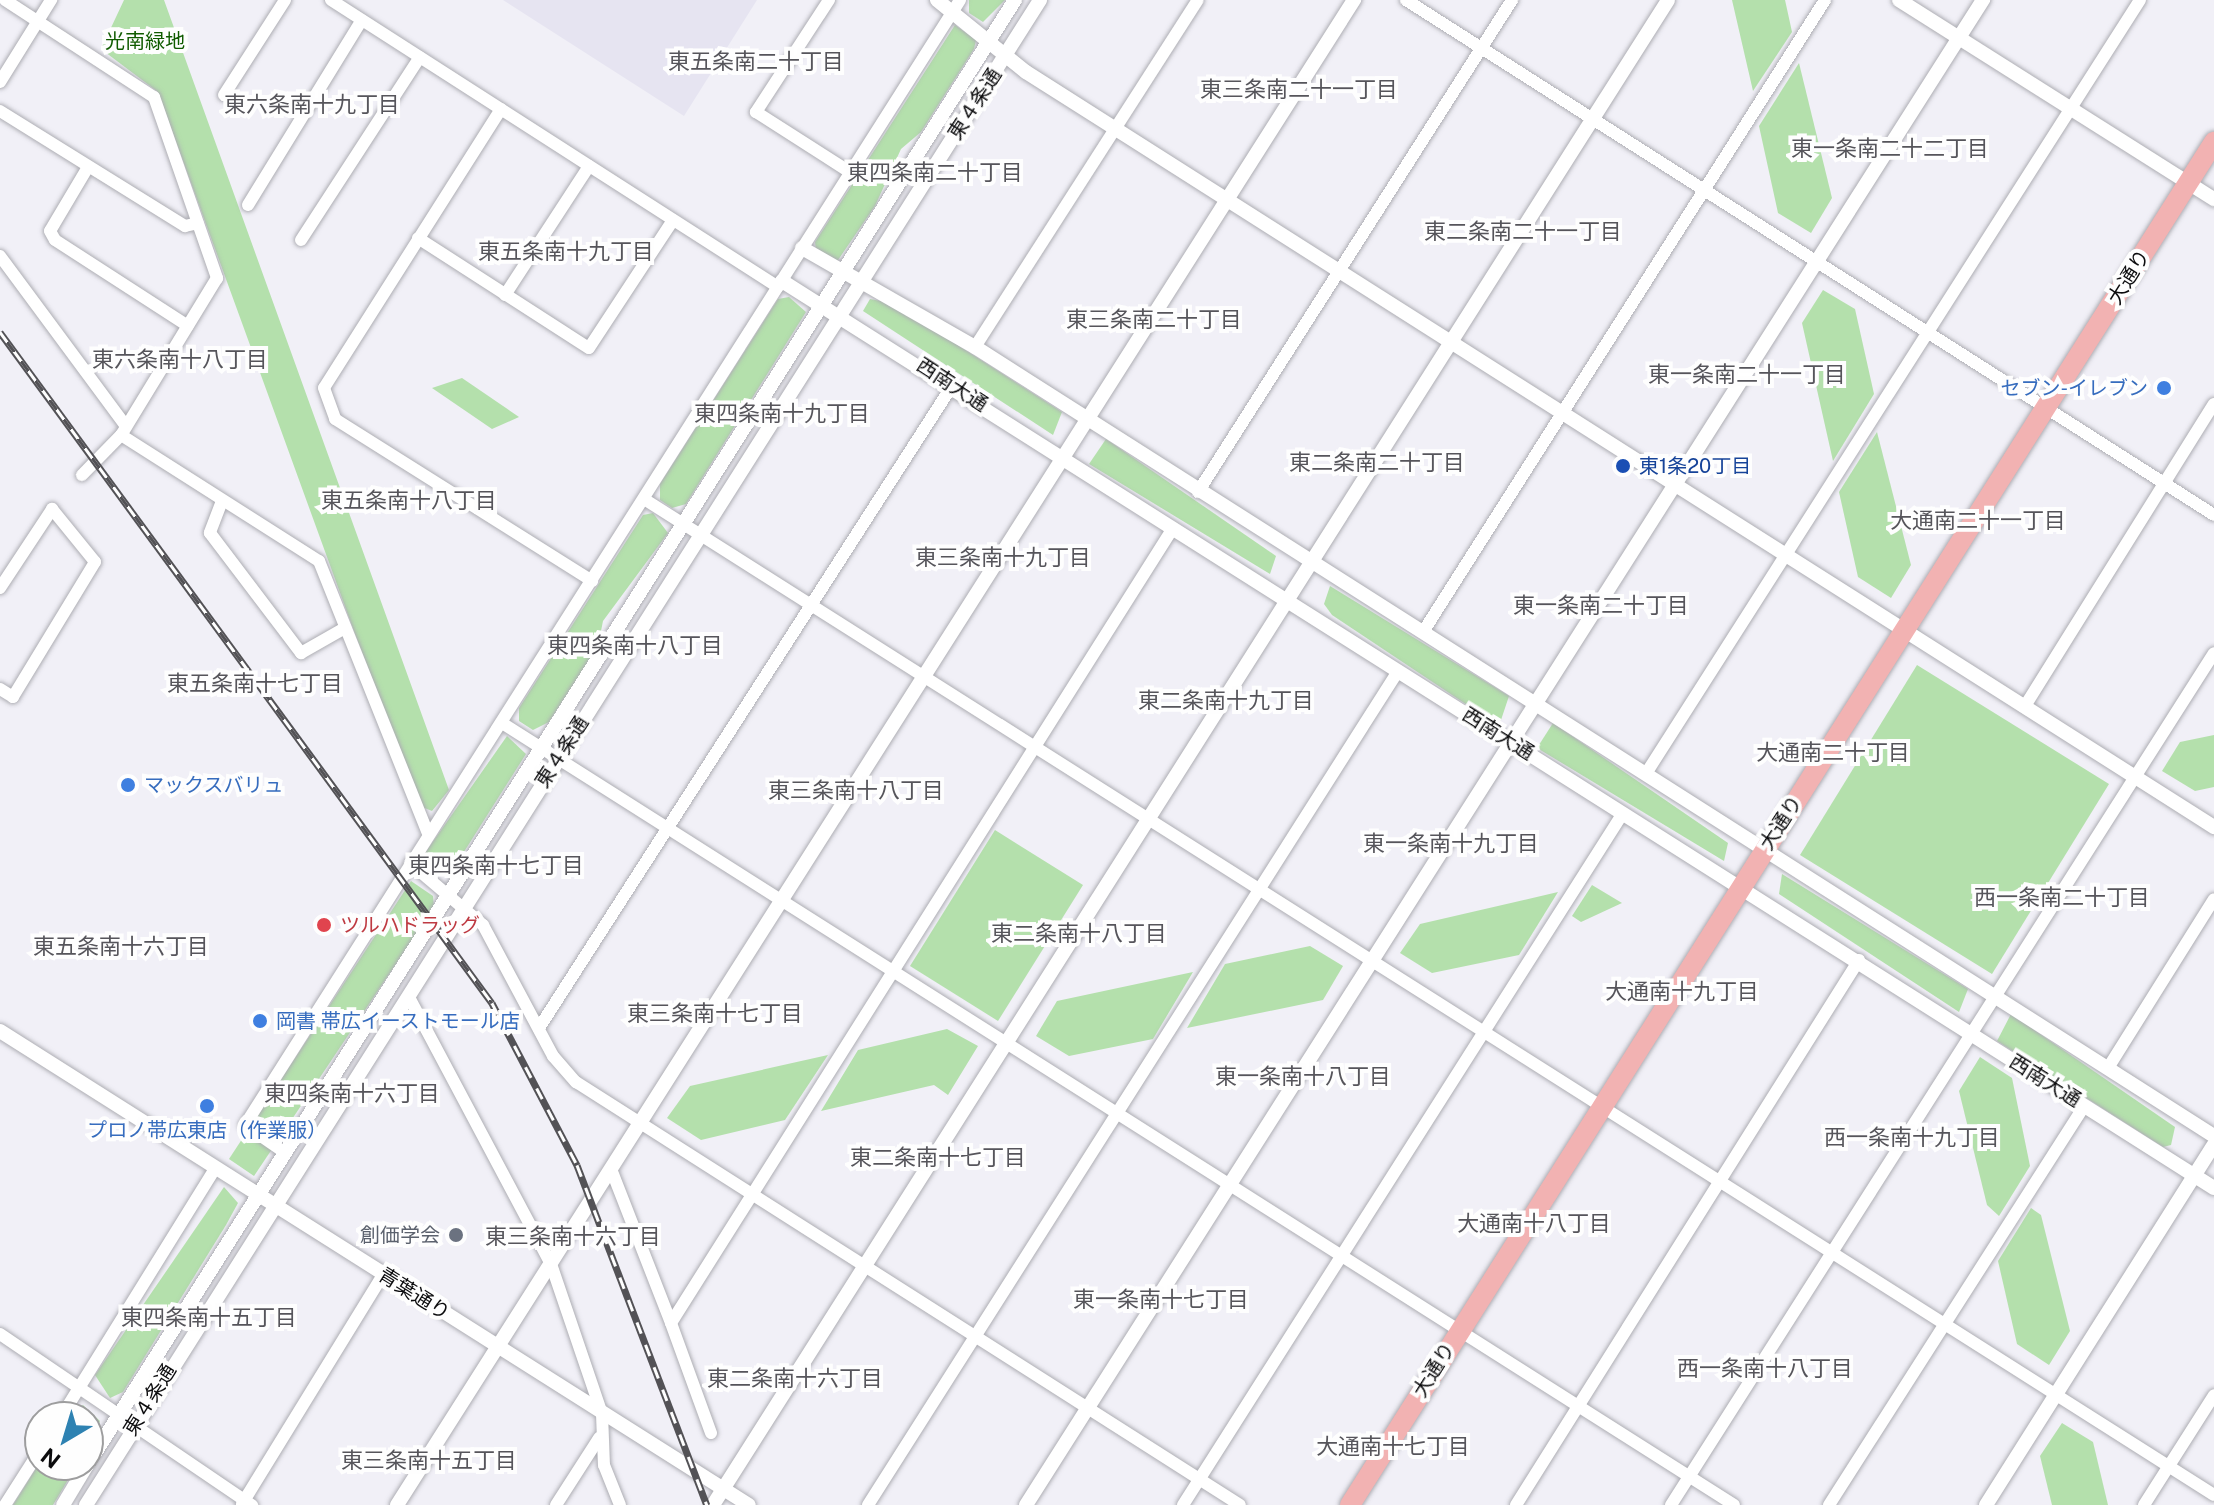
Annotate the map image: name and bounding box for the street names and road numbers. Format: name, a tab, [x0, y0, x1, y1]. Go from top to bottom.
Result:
street label: 東４条通	[943, 64, 1007, 144]
street label: 大通り	[2103, 245, 2155, 309]
street label: 西南大通	[912, 353, 992, 417]
street label: 西南大通	[1458, 703, 1538, 765]
street label: 東４条通	[530, 712, 594, 792]
street label: 大通り	[1755, 791, 1807, 855]
street label: 西南大通	[2005, 1050, 2085, 1112]
street label: 青葉通り	[374, 1263, 454, 1325]
street label: 大通り	[1408, 1338, 1460, 1402]
street label: 東４条通	[119, 1360, 181, 1440]

